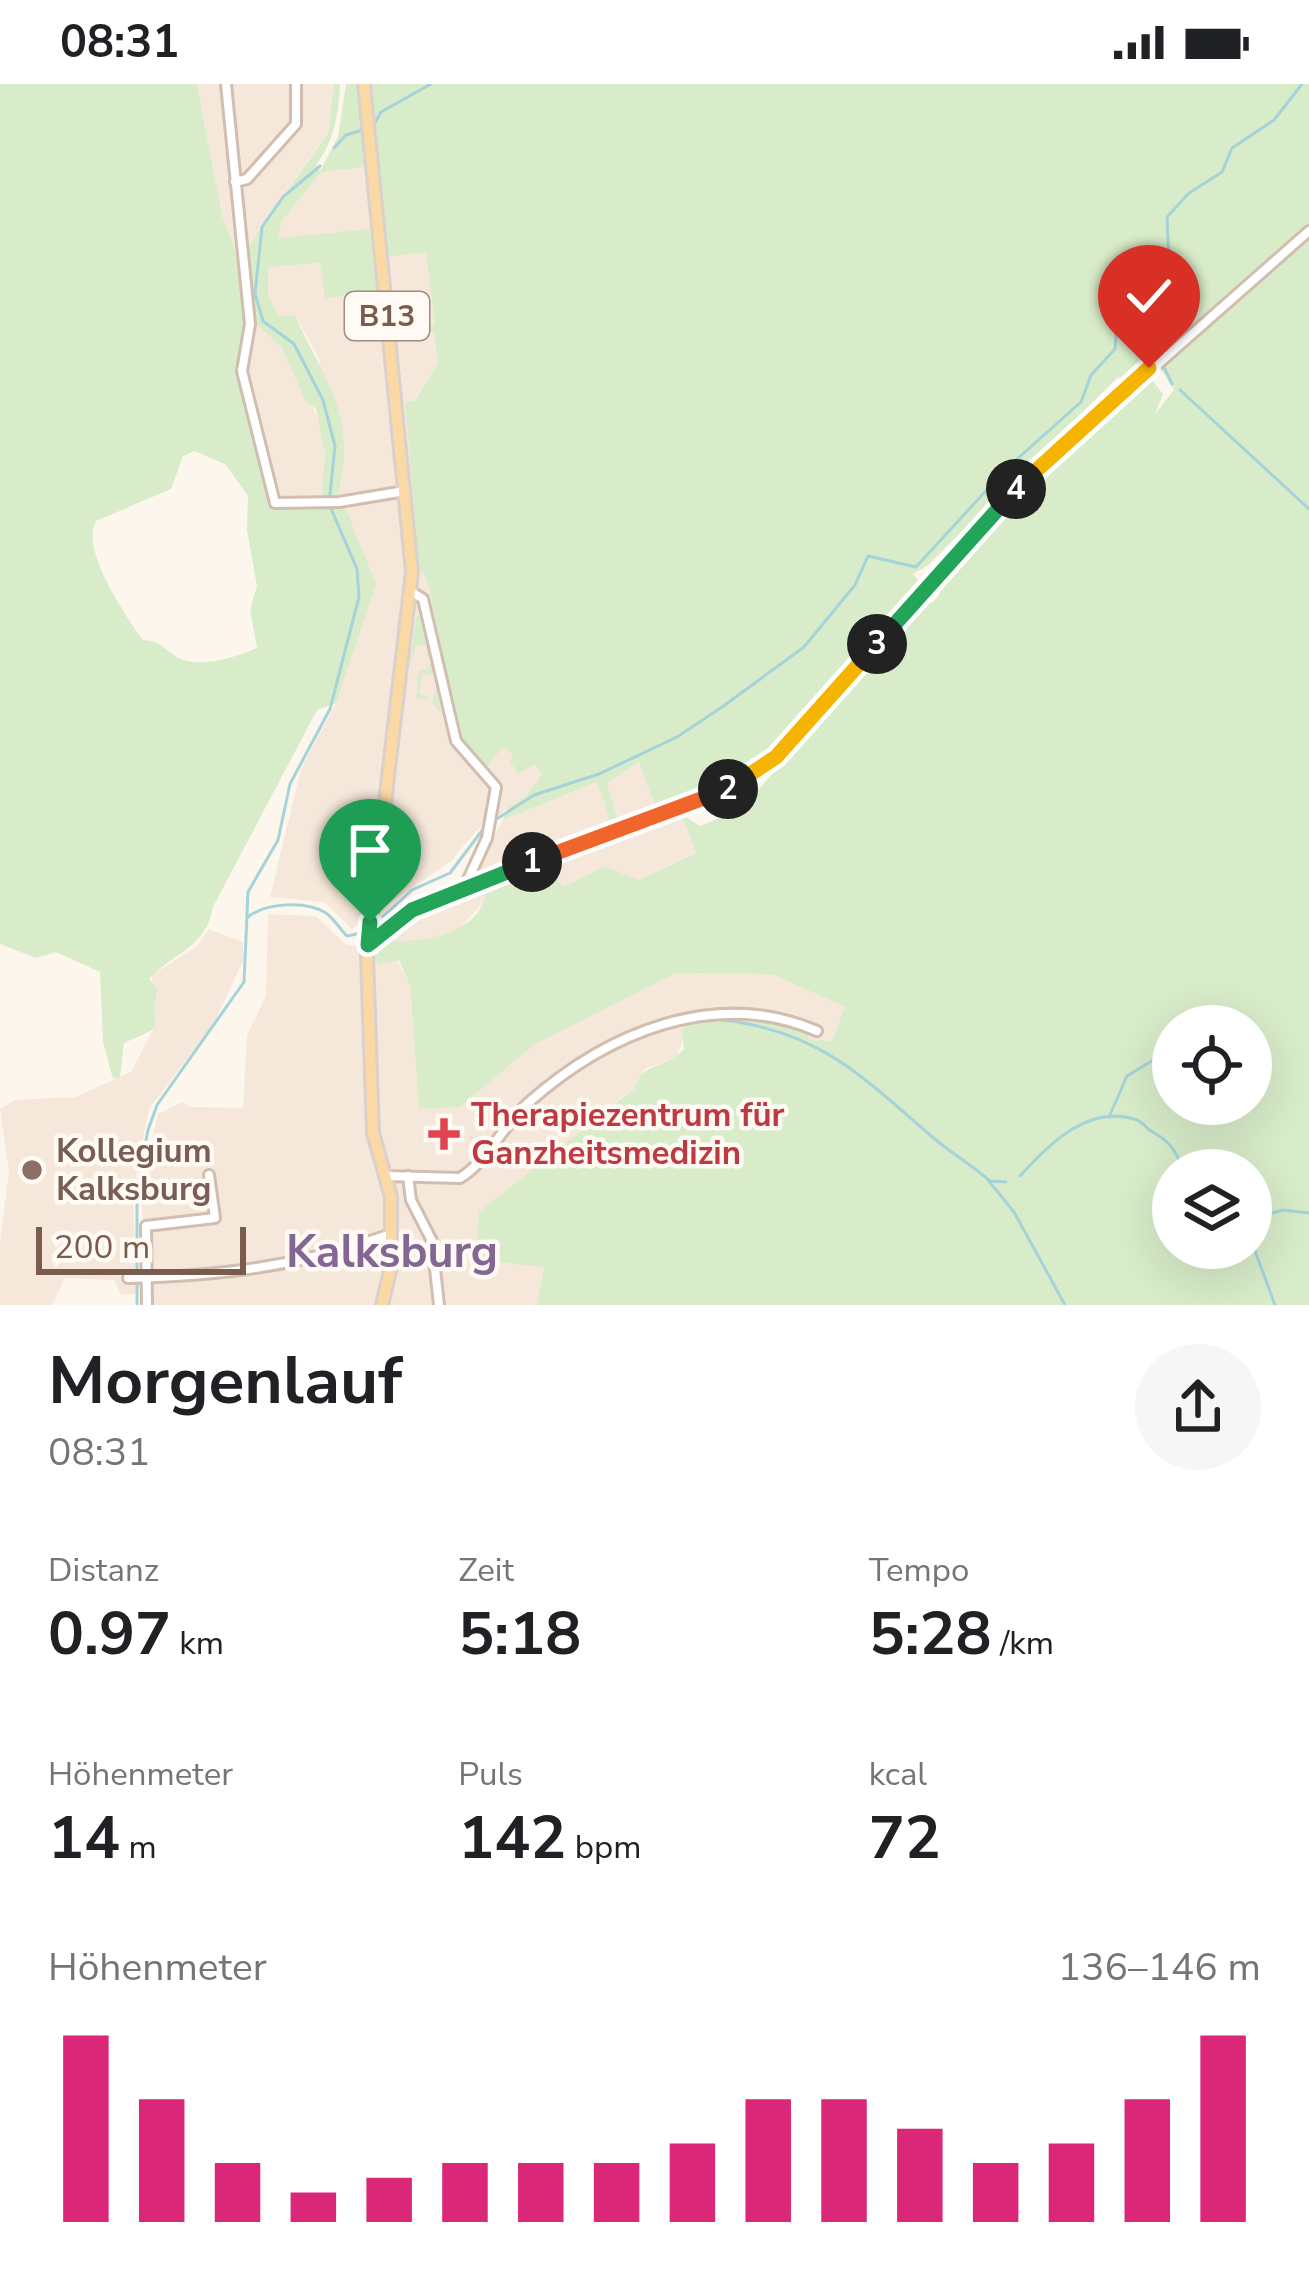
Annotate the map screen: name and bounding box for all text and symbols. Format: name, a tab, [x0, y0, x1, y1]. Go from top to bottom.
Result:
text: 08:31	[60, 12, 179, 73]
pin	[1098, 245, 1200, 368]
icon: check	[1116, 263, 1182, 329]
road number: B13	[345, 292, 429, 340]
pin: 4	[986, 459, 1046, 519]
text: 4	[1006, 466, 1026, 511]
pin: 3	[847, 614, 907, 674]
text: 3	[867, 621, 887, 666]
pin: 2	[698, 759, 758, 819]
text: 2	[718, 766, 738, 811]
pin	[319, 799, 421, 922]
icon: arrive	[337, 817, 403, 883]
pin: 1	[502, 832, 562, 892]
text: 1	[522, 839, 542, 884]
map controls	[1152, 1005, 1272, 1269]
button: locate	[1152, 1005, 1272, 1125]
place label: Therapiezentrum für Ganzheitsmedizin	[471, 1093, 785, 1176]
marker: Therapiezentrum für Ganzheitsmedizin	[428, 1118, 460, 1150]
place label: Kollegium Kalksburg	[56, 1129, 212, 1212]
button: layers	[1152, 1149, 1272, 1269]
marker: Kollegium Kalksburg	[19, 1157, 45, 1183]
scale bar	[36, 1221, 246, 1274]
district label: Kalksburg	[286, 1222, 498, 1283]
text: 200 m	[54, 1225, 150, 1270]
text: Morgenlauf	[48, 1336, 402, 1426]
button: share	[1135, 1344, 1261, 1470]
text: 08:31	[48, 1426, 151, 1479]
text: Distanz	[48, 1548, 159, 1593]
text: Zeit	[458, 1548, 514, 1593]
text: Tempo	[869, 1548, 969, 1593]
text: 0.97	[48, 1593, 171, 1675]
text: 5:18	[458, 1593, 581, 1675]
text: 5:28	[869, 1593, 992, 1675]
text: km	[171, 1621, 224, 1666]
text: /km	[992, 1621, 1054, 1666]
text: Höhenmeter	[48, 1752, 233, 1797]
text: Puls	[458, 1752, 523, 1797]
text: kcal	[869, 1752, 927, 1797]
text: 14	[48, 1797, 120, 1879]
text: 142	[458, 1797, 566, 1879]
text: 72	[869, 1797, 941, 1879]
text: m	[120, 1825, 157, 1870]
text: bpm	[566, 1825, 642, 1870]
text: Höhenmeter	[48, 1941, 267, 1994]
text: 136–146 m	[1058, 1941, 1261, 1994]

